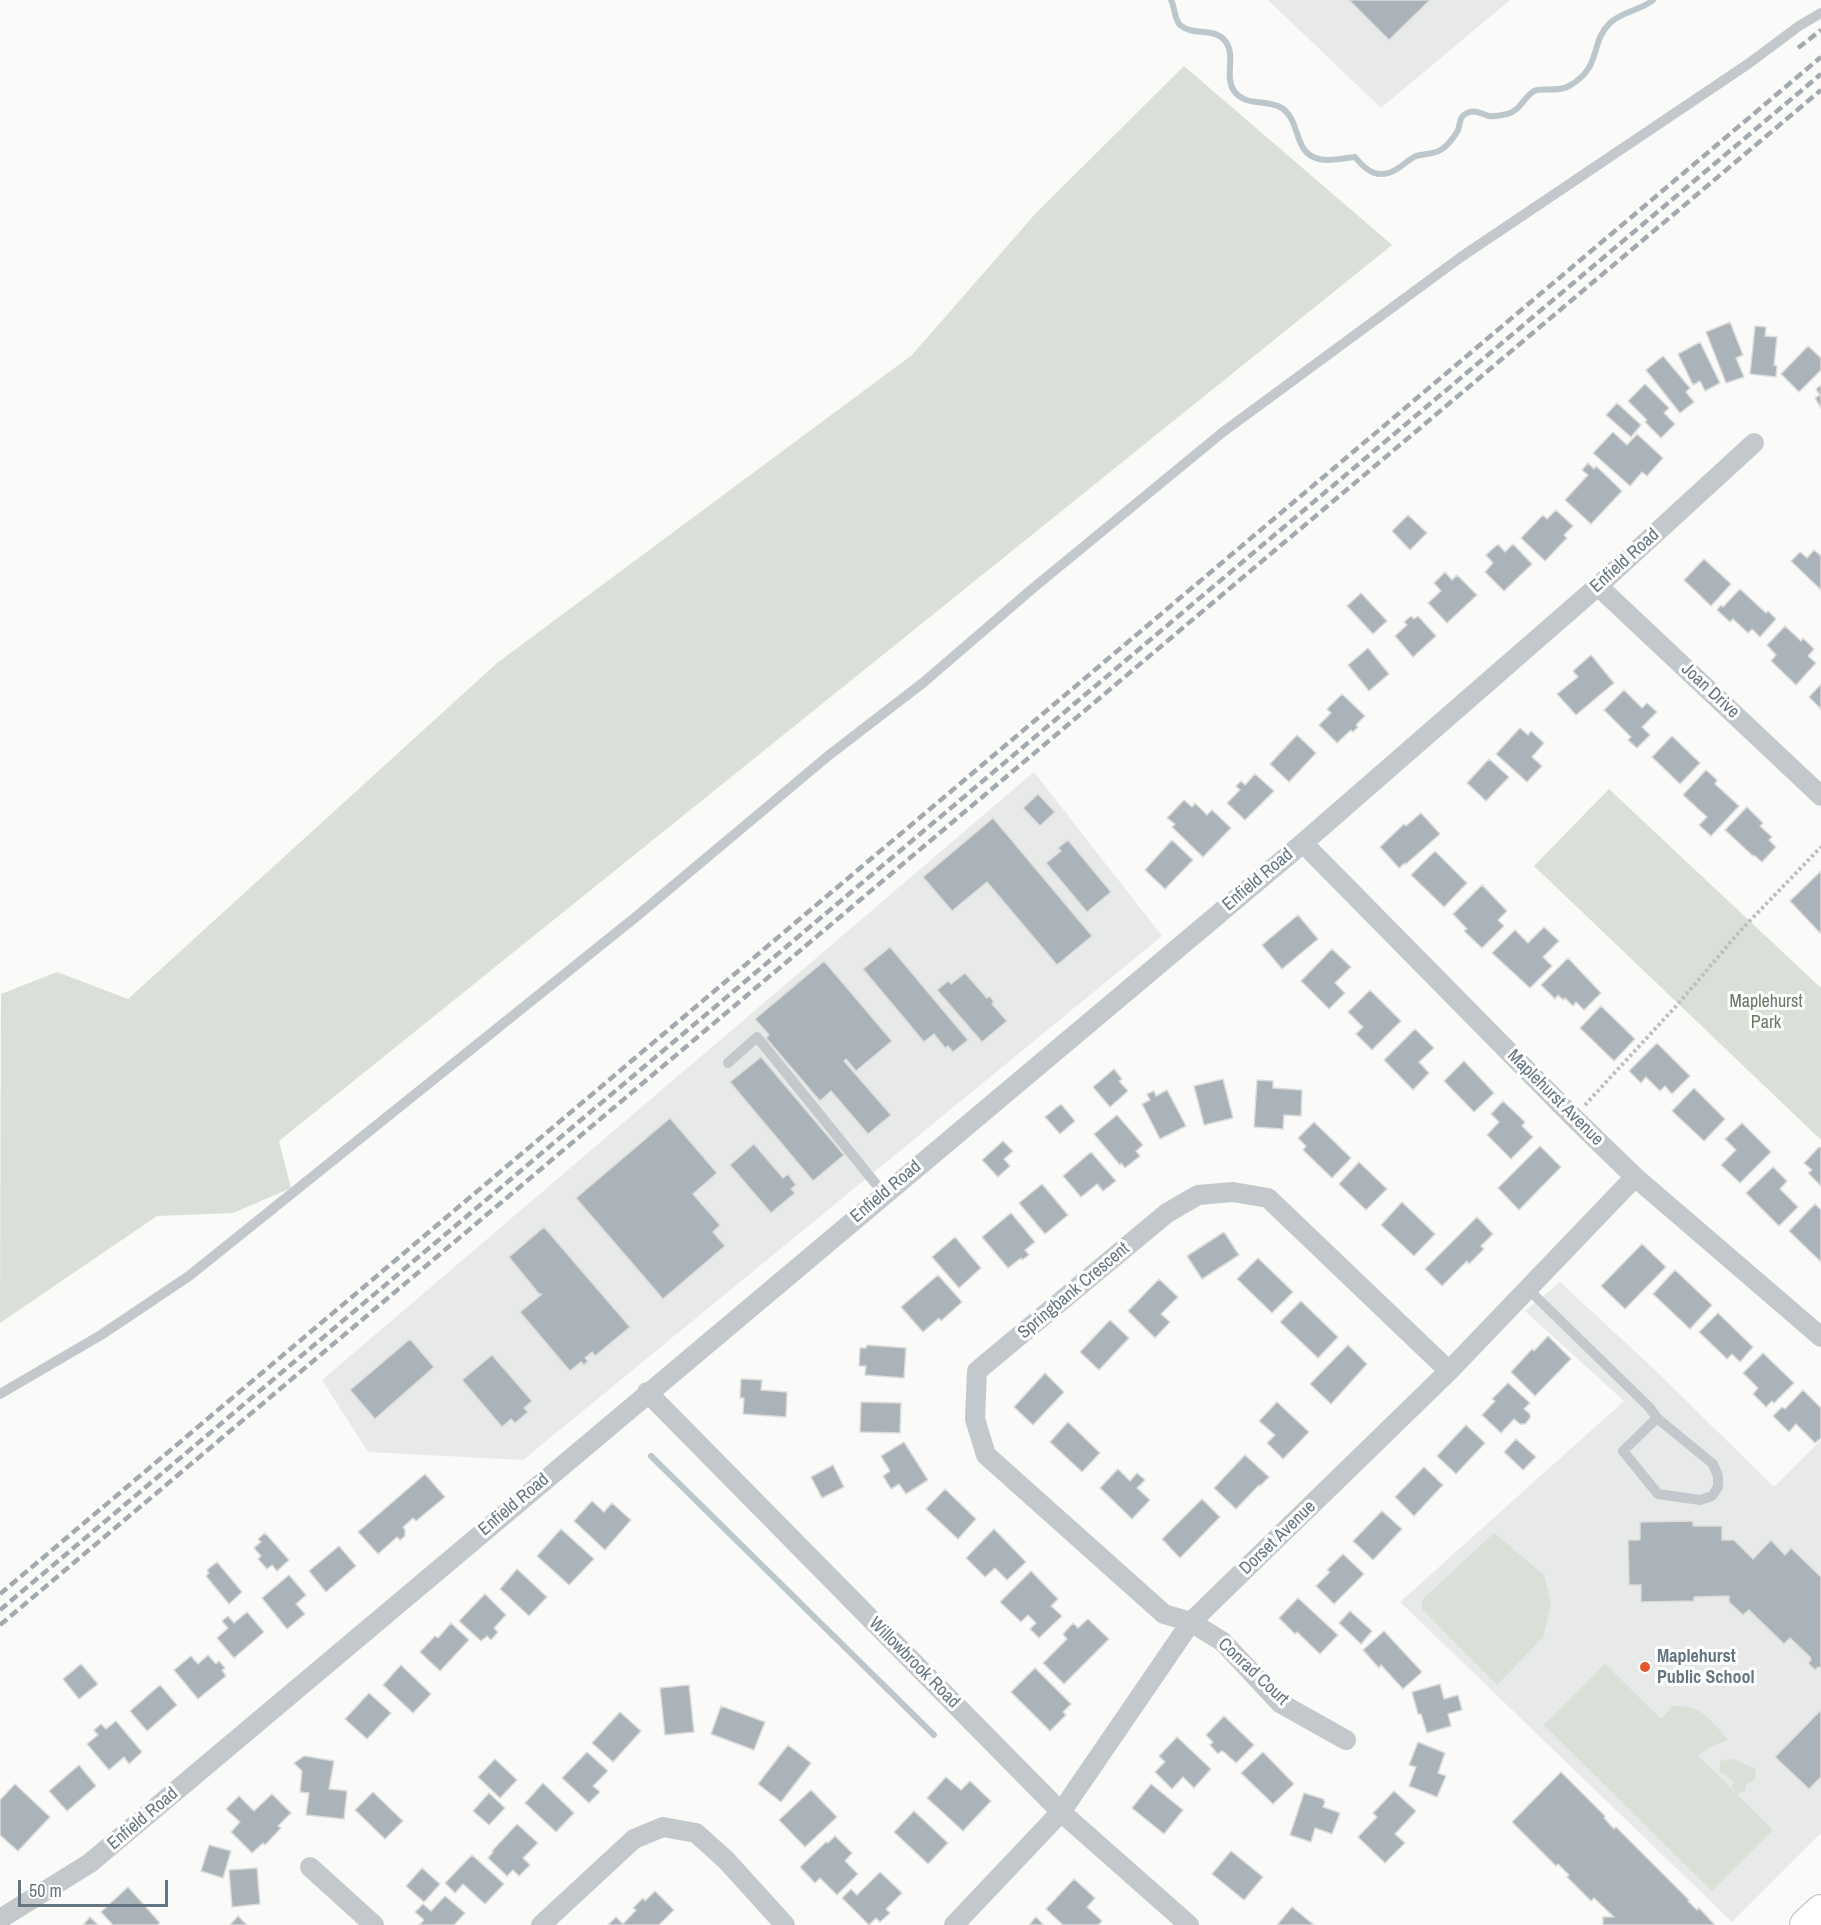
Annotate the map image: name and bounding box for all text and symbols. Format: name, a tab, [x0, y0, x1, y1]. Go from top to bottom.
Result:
street label: Enfield Road	[1586, 524, 1664, 598]
street label: Joan Drive	[1677, 659, 1743, 723]
street label: Enfield Road	[1218, 844, 1298, 916]
park label: Maplehurst Park	[1729, 991, 1803, 1034]
street label: Maplehurst Avenue	[1502, 1045, 1608, 1151]
street label: Enfield Road	[846, 1156, 926, 1228]
street label: Springbank Crescent	[1014, 1238, 1134, 1344]
street label: Enfield Road	[474, 1469, 554, 1541]
street label: Dorset Avenue	[1235, 1496, 1321, 1580]
street label: Willowbrook Road	[864, 1613, 964, 1713]
street label: Conrad Court	[1213, 1634, 1293, 1710]
place label: Maplehurst Public School	[1657, 1646, 1755, 1688]
marker: Maplehurst Public School	[1638, 1660, 1652, 1674]
street label: Enfield Road	[103, 1783, 183, 1855]
scale bar	[21, 1868, 171, 1906]
text: 50 m	[29, 1878, 62, 1903]

